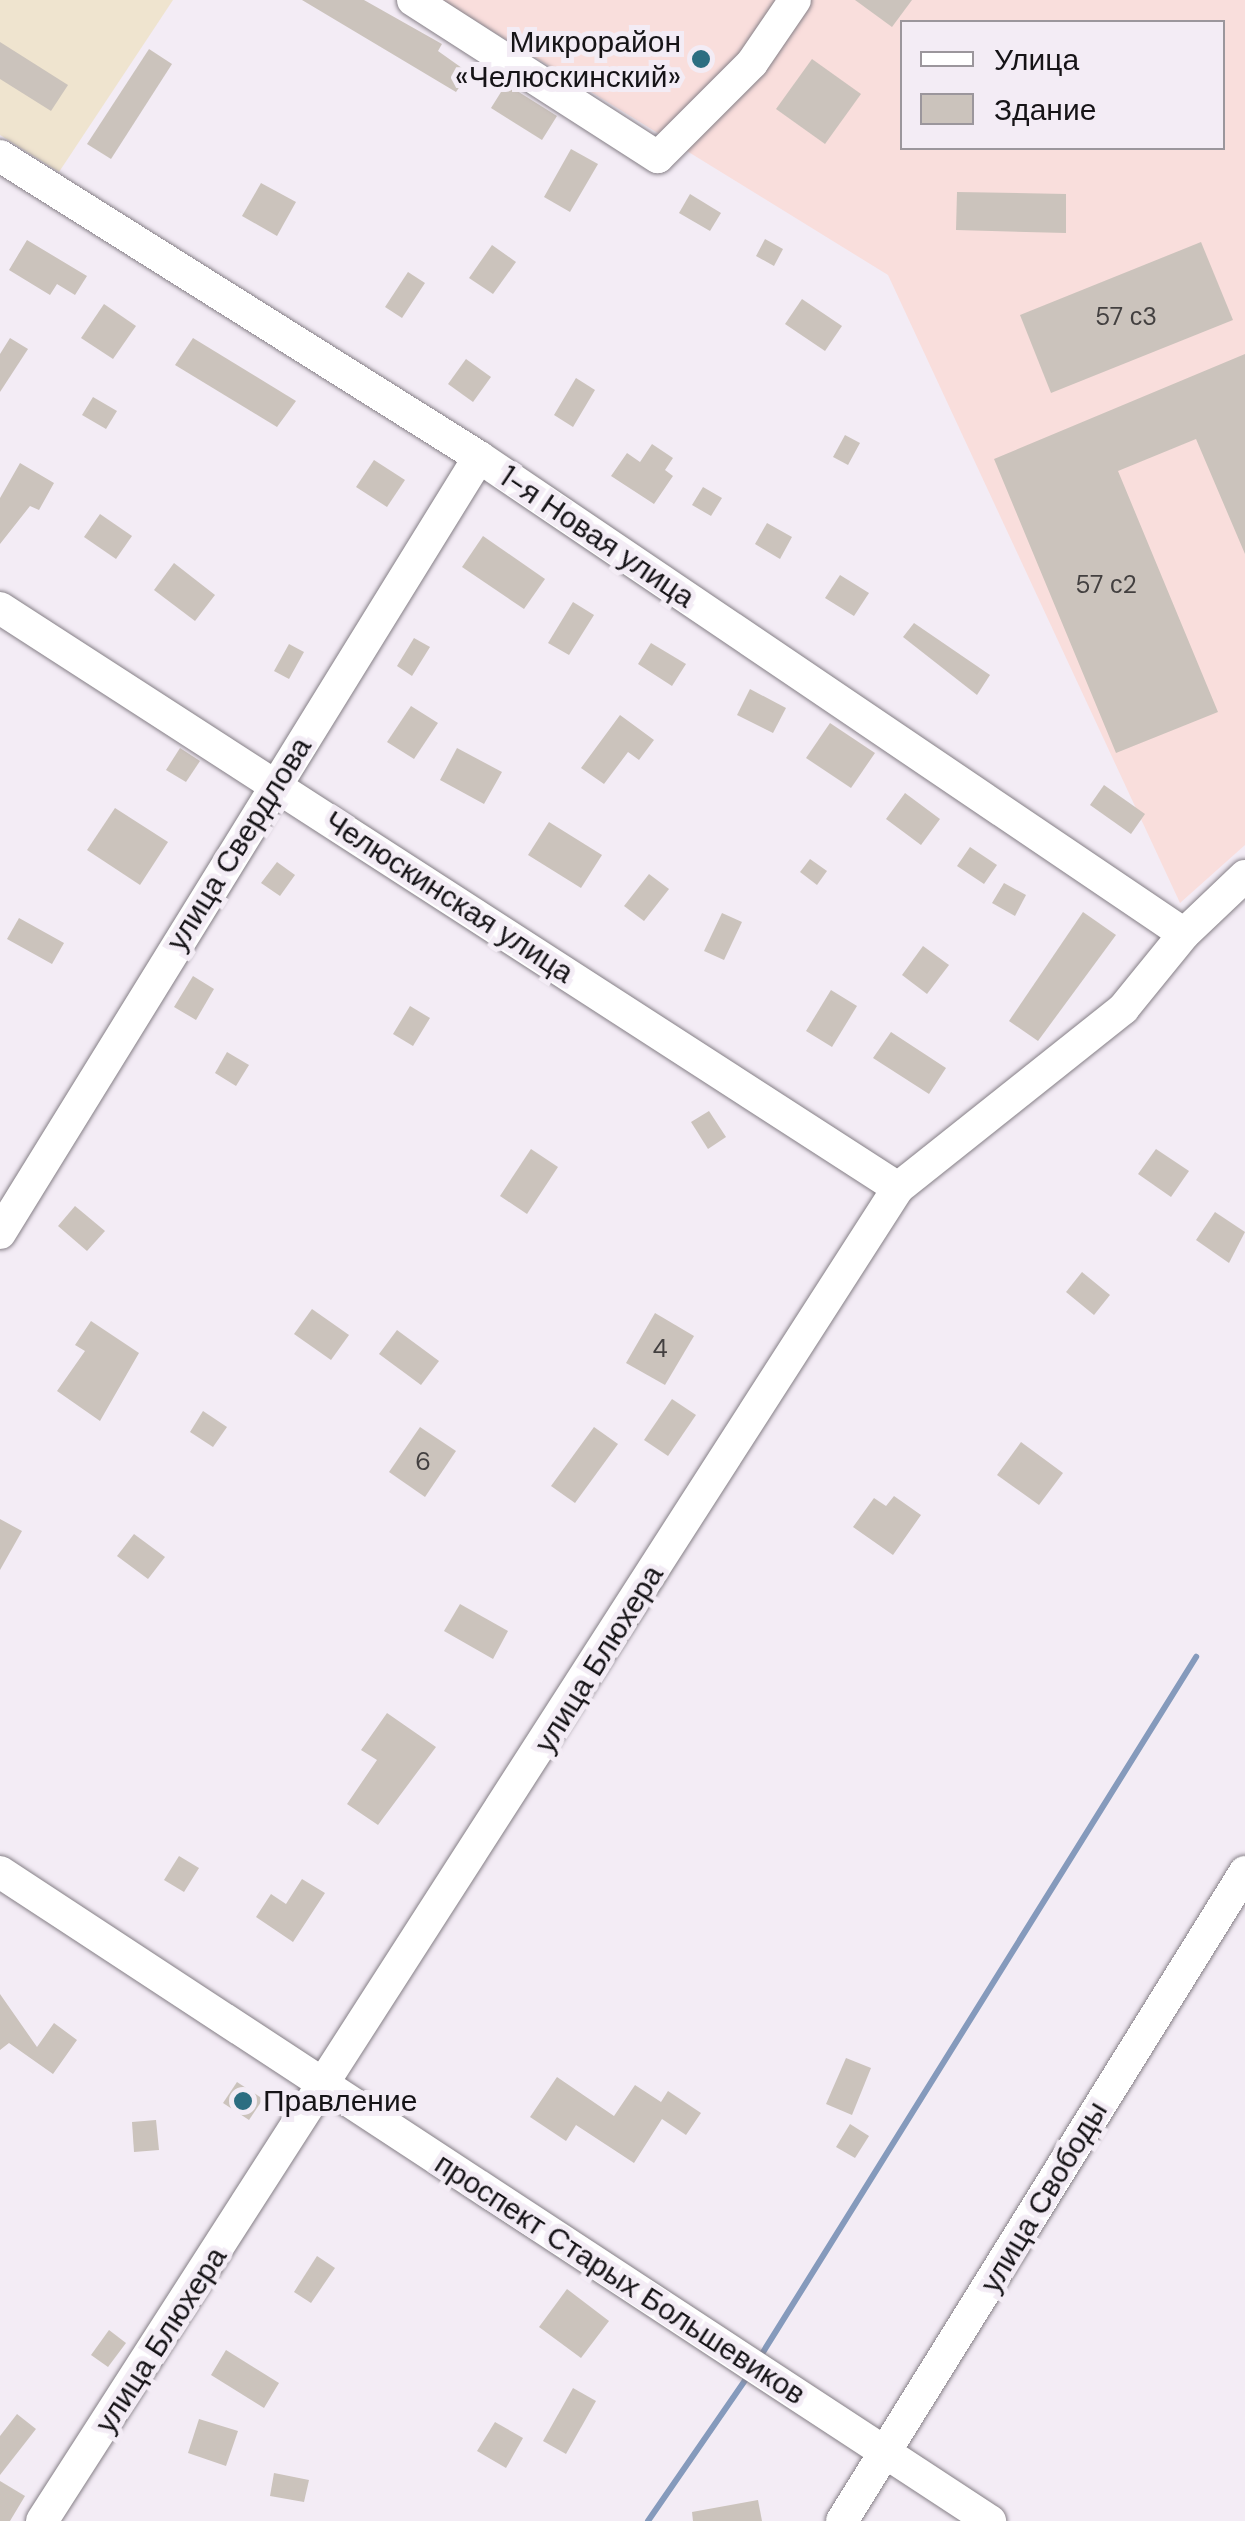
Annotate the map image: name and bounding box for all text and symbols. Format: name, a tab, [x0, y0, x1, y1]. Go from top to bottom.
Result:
legend	[900, 20, 1225, 150]
place label: Микрорайон «Челюскинский»	[455, 24, 681, 94]
text: Улица	[994, 40, 1079, 79]
marker: Микрорайон «Челюскинский»	[690, 48, 712, 70]
text: Здание	[994, 90, 1096, 129]
house number: 57 с3	[1095, 302, 1157, 332]
street label: 1-я Новая улица	[493, 459, 701, 615]
house number: 57 с2	[1075, 570, 1137, 600]
street label: улица Свердлова	[159, 731, 319, 957]
street label: Челюскинская улица	[318, 803, 580, 991]
house number: 4	[652, 1334, 668, 1364]
house number: 6	[415, 1447, 431, 1477]
street label: улица Блюхера	[527, 1559, 671, 1759]
place label: Правление	[263, 2083, 417, 2119]
marker: Правление	[232, 2090, 254, 2112]
street label: улица Свободы	[973, 2095, 1115, 2299]
street label: проспект Старых Большевиков	[428, 2146, 812, 2412]
street label: улица Блюхера	[88, 2240, 234, 2440]

